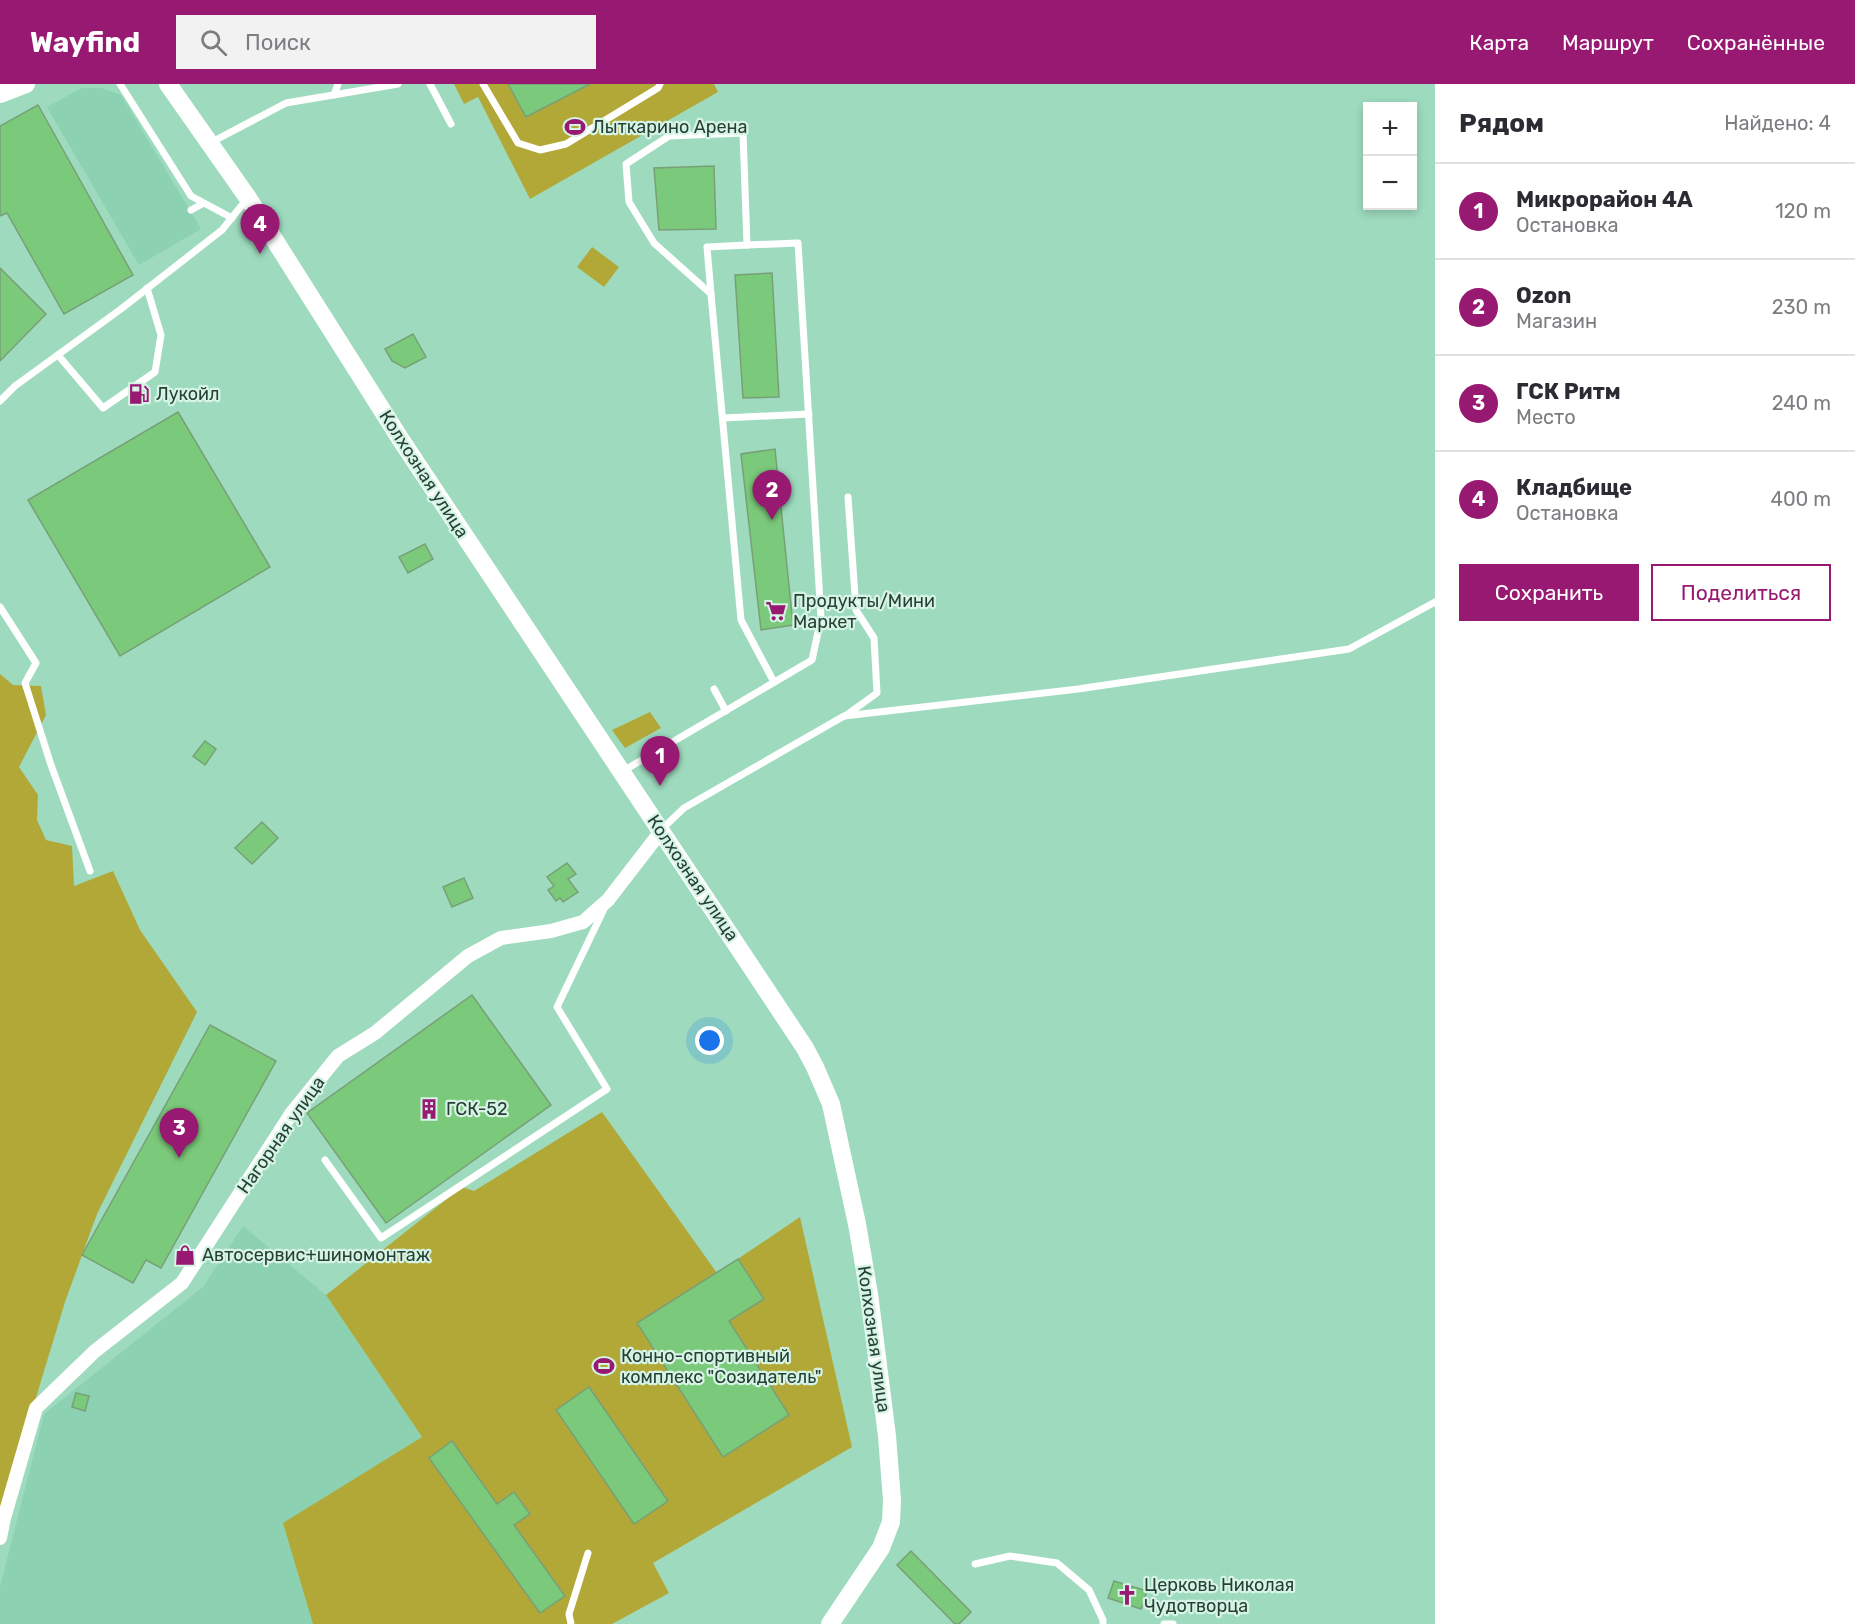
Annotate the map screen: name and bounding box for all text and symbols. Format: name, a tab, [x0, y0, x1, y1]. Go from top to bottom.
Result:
search box	[176, 15, 596, 69]
text: Wayfind	[30, 26, 140, 59]
icon: search	[197, 26, 230, 59]
text: Поиск	[245, 29, 311, 56]
text: Карта	[1469, 30, 1529, 55]
text: Маршрут	[1562, 30, 1654, 55]
text: Сохранённые	[1687, 30, 1825, 55]
map controls	[1363, 102, 1417, 210]
button: +	[1363, 102, 1417, 156]
text: Рядом	[1459, 108, 1544, 139]
text: Найдено: 4	[1724, 111, 1831, 135]
sports icon: Лыткарино Арена	[563, 115, 587, 139]
place label: Лыткарино Арена	[592, 116, 747, 138]
button: −	[1363, 156, 1417, 210]
text: Микрорайон 4А	[1516, 186, 1693, 213]
text: 1	[1474, 199, 1483, 223]
text: 120 m	[1775, 199, 1831, 223]
pin: 4	[240, 204, 280, 254]
text: Остановка	[1516, 213, 1619, 237]
text: Ozon	[1516, 282, 1571, 309]
text: 2	[1472, 295, 1485, 319]
text: 230 m	[1772, 295, 1831, 319]
text: Магазин	[1516, 309, 1597, 333]
text: ГСК Ритм	[1516, 378, 1621, 405]
fuel station icon: Лукойл	[127, 382, 151, 406]
place label: Лукойл	[156, 383, 220, 405]
text: 3	[1472, 391, 1485, 415]
text: 240 m	[1772, 391, 1831, 415]
text: Место	[1516, 405, 1576, 429]
street label: Колхозная улица	[375, 406, 473, 542]
pin: 2	[752, 470, 792, 520]
text: Кладбище	[1516, 474, 1632, 501]
text: 4	[1472, 487, 1485, 511]
text: 400 m	[1771, 487, 1831, 511]
text: Остановка	[1516, 501, 1619, 525]
button: Сохранить	[1459, 564, 1639, 621]
button: Поделиться	[1651, 564, 1831, 621]
place label: Продукты/Мини Маркет	[793, 590, 935, 633]
supermarket icon: Продукты/Мини Маркет	[764, 599, 788, 623]
pin: 1	[640, 736, 680, 786]
street label: Колхозная улица	[643, 811, 743, 945]
your location	[695, 1026, 724, 1055]
street label: Нагорная улица	[232, 1072, 330, 1198]
building icon: ГСК-52	[417, 1097, 441, 1121]
place label: ГСК-52	[446, 1098, 507, 1120]
pin: 3	[160, 1108, 198, 1158]
shop icon: Автосервис+шиномонтаж	[173, 1243, 197, 1267]
place label: Автосервис+шиномонтаж	[202, 1244, 430, 1266]
street label: Колхозная улица	[853, 1264, 895, 1414]
place label: Конно-спортивный комплекс "Созидатель"	[621, 1345, 822, 1388]
sports icon: Конно-спортивный комплекс "Созидатель"	[592, 1354, 616, 1378]
place label: Церковь Николая Чудотворца	[1144, 1574, 1294, 1617]
church icon: Церковь Николая Чудотворца	[1115, 1583, 1139, 1607]

